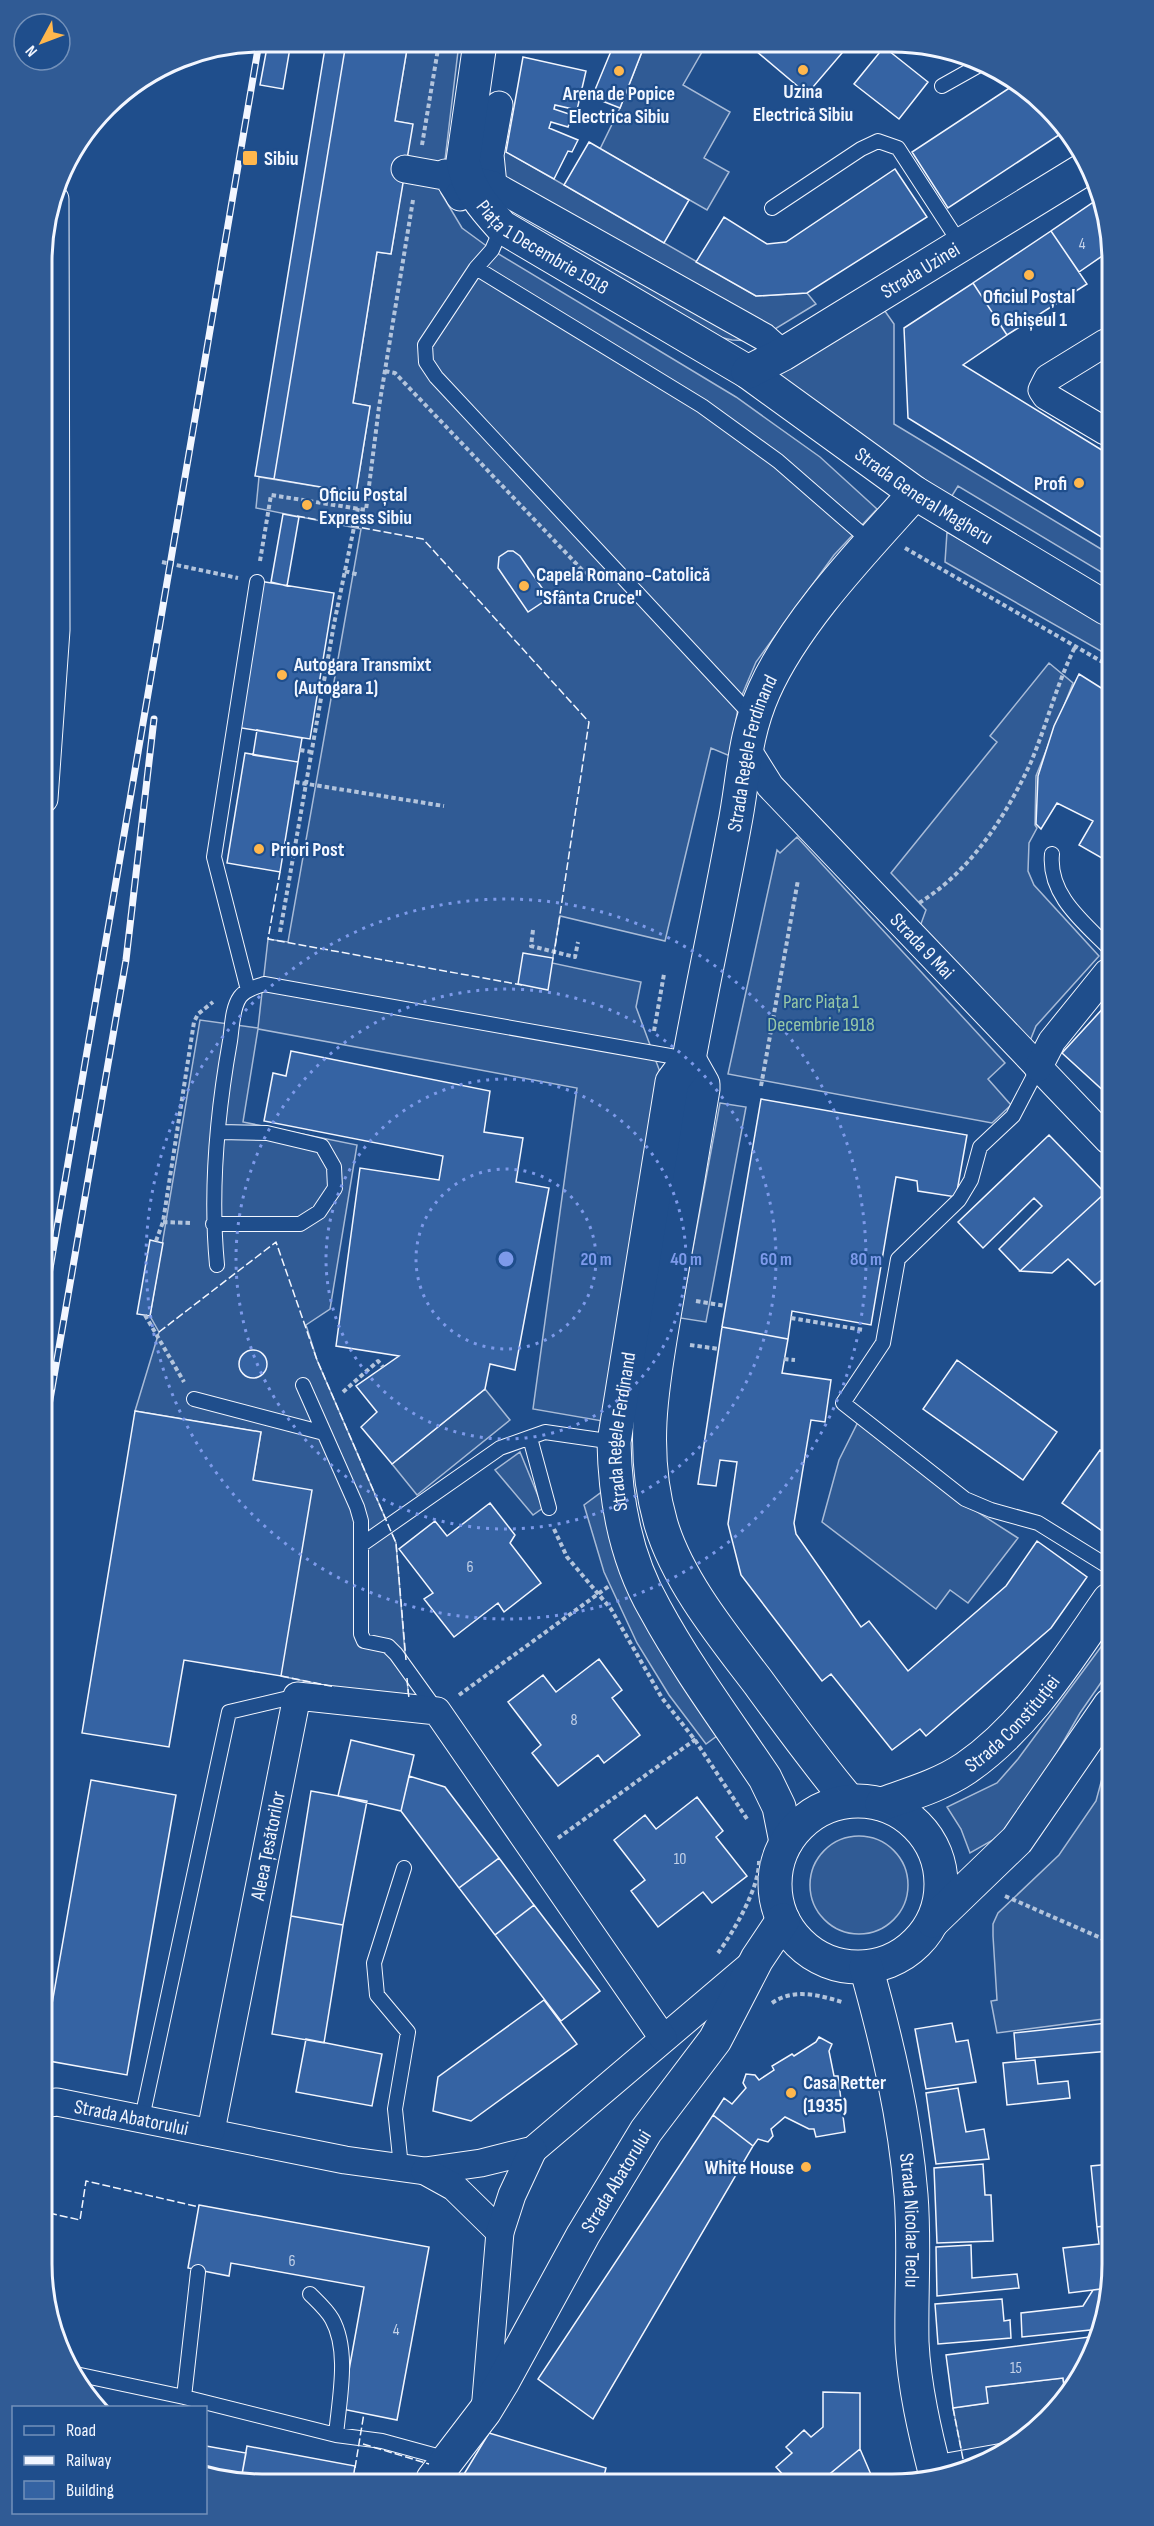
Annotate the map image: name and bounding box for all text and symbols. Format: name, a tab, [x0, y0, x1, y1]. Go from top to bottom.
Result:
north arrow	[12, 12, 72, 72]
text: N	[22, 41, 42, 60]
marker: Uzina Electrică Sibiu	[796, 63, 810, 77]
marker: Arena de Popice Electrica Sibiu	[612, 64, 626, 78]
place label: Uzina Electrică Sibiu	[753, 80, 853, 127]
place label: Arena de Popice Electrica Sibiu	[562, 82, 675, 129]
place label: Sibiu	[264, 147, 299, 171]
marker: Sibiu	[241, 149, 259, 167]
street label: Piața 1 Decembrie 1918	[471, 196, 613, 300]
house number: 4	[1079, 235, 1086, 254]
street label: Strada Uzinei	[877, 238, 964, 304]
marker: Oficiul Poștal 6 Ghișeul 1	[1022, 268, 1036, 282]
place label: Oficiul Poștal 6 Ghișeul 1	[983, 285, 1075, 332]
street label: Strada General Magheru	[850, 443, 997, 550]
place label: Profi	[1034, 472, 1067, 496]
marker: Profi	[1072, 476, 1086, 490]
place label: Oficiu Poștal Express Sibiu	[319, 483, 412, 530]
marker: Oficiu Poștal Express Sibiu	[300, 498, 314, 512]
place label: Capela Romano-Catolică "Sfânta Cruce"	[536, 563, 710, 610]
marker: Capela Romano-Catolică "Sfânta Cruce"	[517, 579, 531, 593]
place label: Autogara Transmixt (Autogara 1)	[293, 653, 432, 700]
marker: Autogara Transmixt (Autogara 1)	[275, 668, 289, 682]
street label: Strada Regele Ferdinand	[723, 671, 783, 834]
place label: Priori Post	[271, 838, 345, 862]
marker: Priori Post	[252, 842, 266, 856]
street label: Strada 9 Mai	[885, 908, 959, 985]
park label: Parc Piața 1 Decembrie 1918	[767, 990, 875, 1037]
centre of rings	[496, 1249, 516, 1269]
text: 20 m	[580, 1249, 612, 1270]
text: 40 m	[670, 1249, 702, 1270]
text: 60 m	[760, 1249, 792, 1270]
text: 80 m	[850, 1249, 882, 1270]
street label: Strada Regele Ferdinand	[603, 1350, 641, 1513]
house number: 6	[466, 1558, 474, 1577]
street label: Strada Constituției	[960, 1671, 1065, 1778]
house number: 8	[570, 1711, 578, 1730]
street label: Aleea Țesătorilor	[246, 1789, 291, 1903]
house number: 10	[674, 1850, 686, 1869]
place label: Casa Retter (1935)	[803, 2071, 886, 2118]
marker: Casa Retter (1935)	[784, 2086, 798, 2100]
street label: Strada Abatorului	[72, 2095, 191, 2141]
street label: Strada Abatorului	[576, 2126, 657, 2238]
street label: Strada Nicolae Teclu	[894, 2152, 924, 2288]
place label: White House	[705, 2156, 794, 2180]
marker: White House	[799, 2160, 813, 2174]
house number: 6	[288, 2252, 296, 2271]
house number: 4	[393, 2321, 400, 2340]
house number: 15	[1010, 2359, 1022, 2378]
legend	[12, 2406, 207, 2514]
text: Road	[66, 2420, 96, 2441]
text: Railway	[66, 2450, 111, 2471]
text: Building	[66, 2480, 114, 2501]

